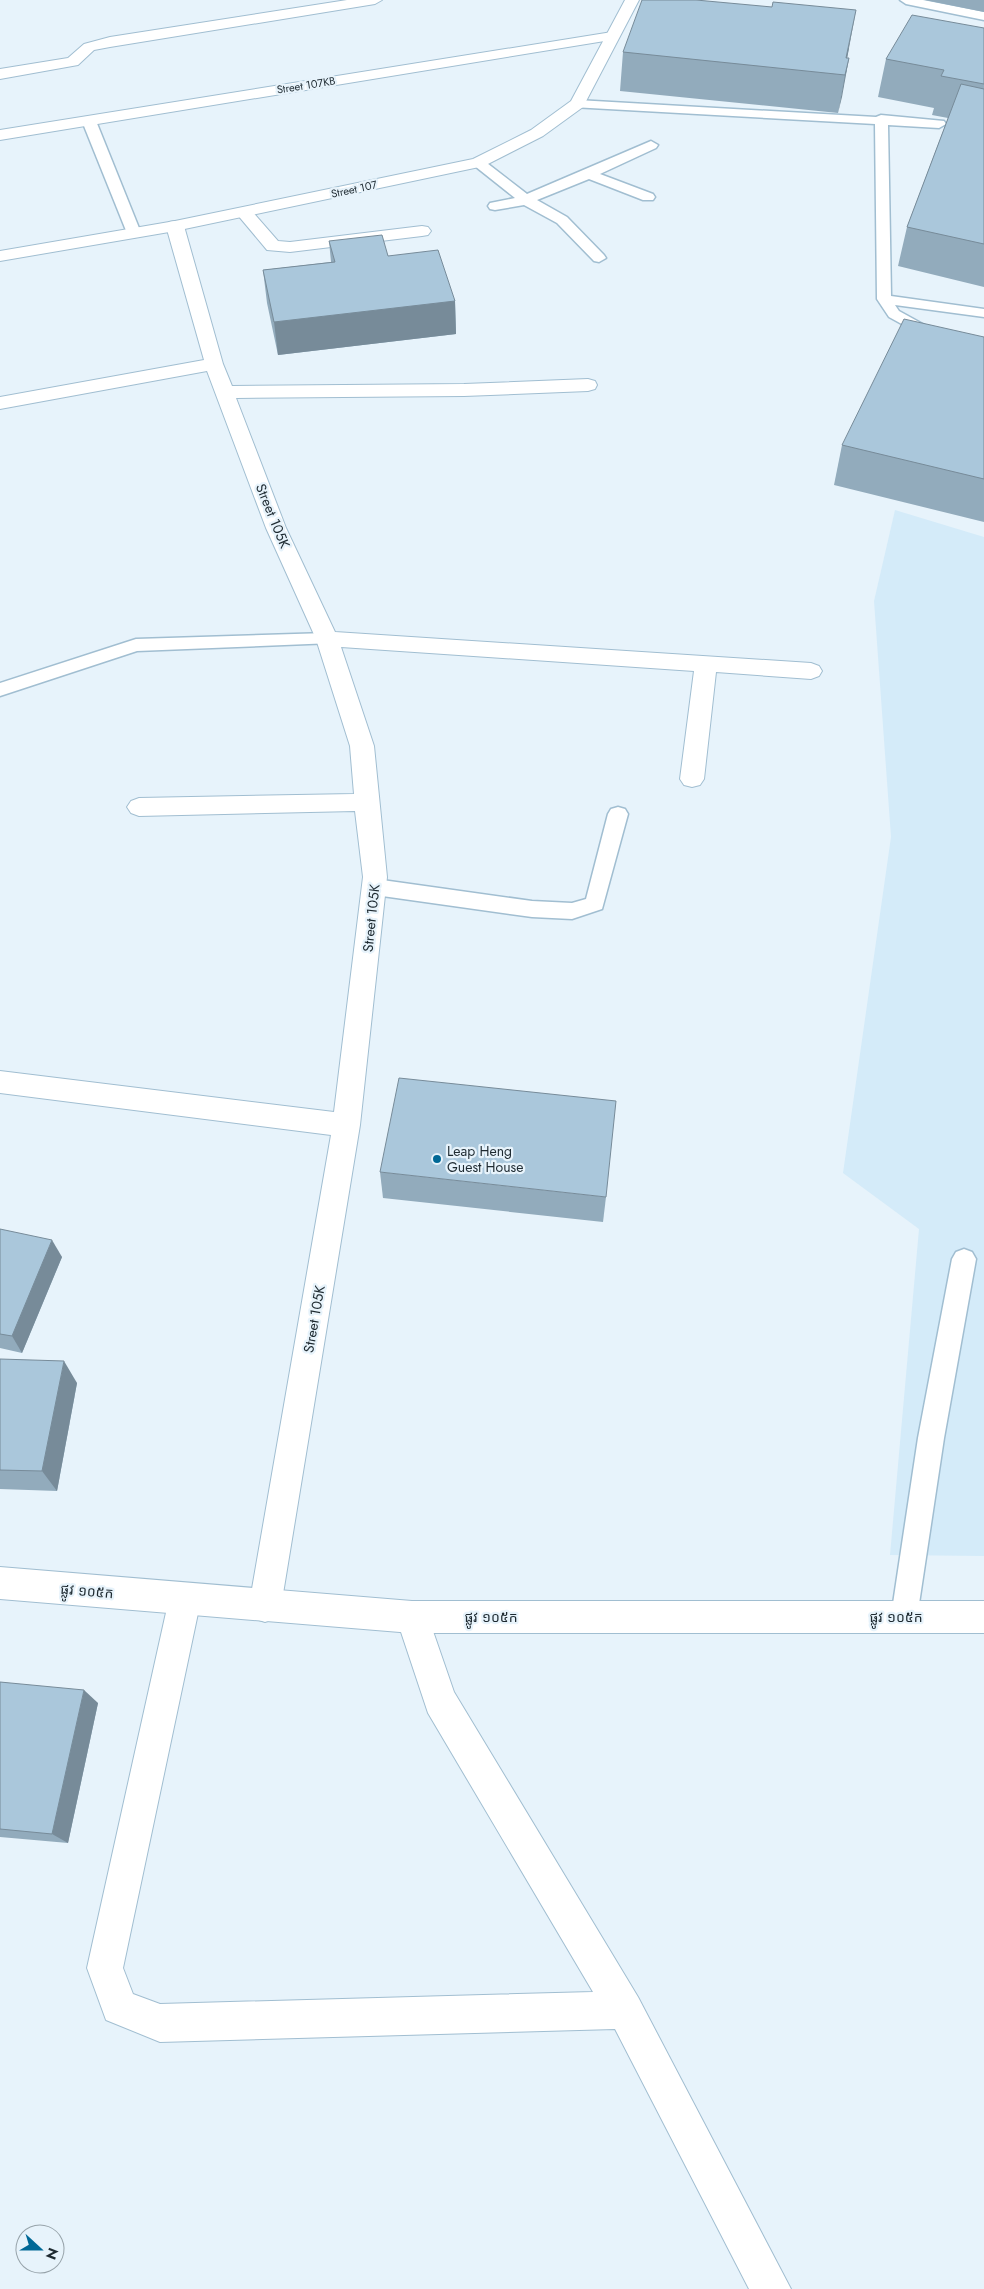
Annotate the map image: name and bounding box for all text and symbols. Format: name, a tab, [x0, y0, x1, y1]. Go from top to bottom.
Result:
street label: Street 107KB	[275, 72, 337, 98]
street label: Street 107	[329, 176, 379, 202]
street label: Street 105K	[251, 481, 295, 551]
street label: Street 105K	[357, 883, 385, 953]
place label: Leap Heng Guest House	[447, 1141, 523, 1177]
marker: Leap Heng Guest House	[431, 1153, 443, 1165]
street label: Street 105K	[298, 1284, 330, 1354]
street label: ផ្លូវ ១០៥ក	[59, 1579, 114, 1605]
street label: ផ្លូវ ១០៥ក	[464, 1607, 518, 1629]
street label: ផ្លូវ ១០៥ក	[869, 1607, 923, 1629]
north arrow	[15, 2224, 65, 2274]
text: N	[41, 2245, 63, 2262]

